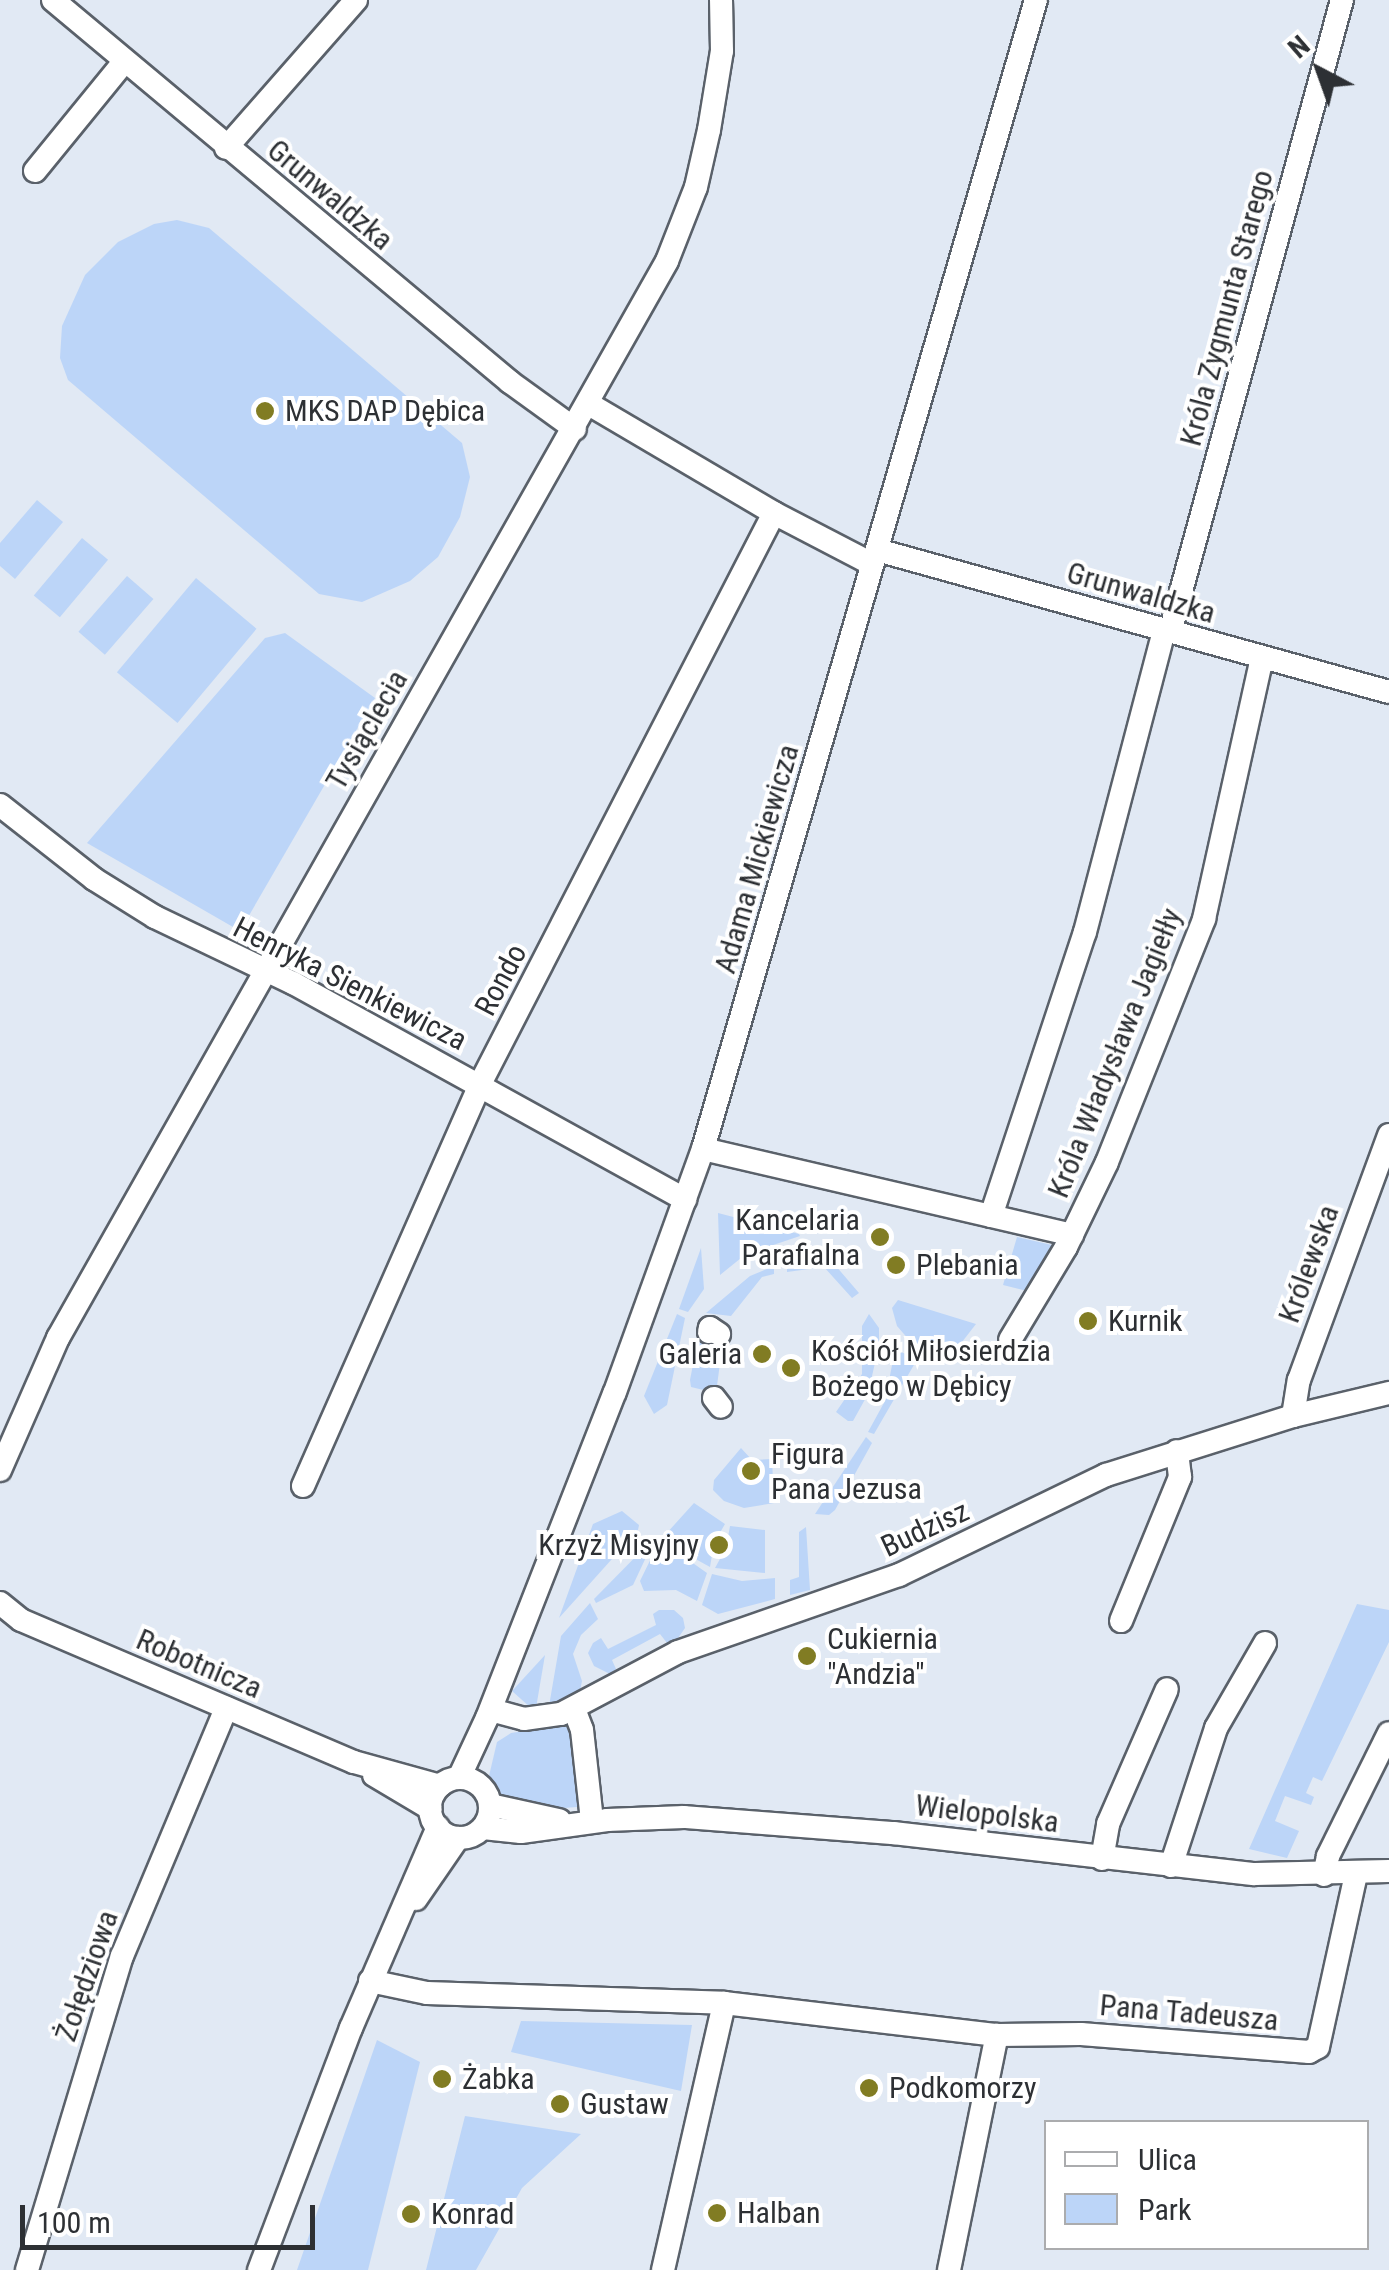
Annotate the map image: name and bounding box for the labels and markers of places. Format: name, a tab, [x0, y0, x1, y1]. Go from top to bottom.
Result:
place label: MKS DAP Dębica	[285, 393, 485, 429]
marker: MKS DAP Dębica	[254, 400, 276, 422]
place label: Kancelaria Parafialna	[735, 1202, 860, 1272]
marker: Kancelaria Parafialna	[869, 1226, 891, 1248]
place label: Plebania	[916, 1247, 1019, 1283]
marker: Plebania	[885, 1254, 907, 1276]
place label: Kurnik	[1108, 1303, 1183, 1339]
marker: Kurnik	[1077, 1310, 1099, 1332]
place label: Kościół Miłosierdzia Bożego w Dębicy	[811, 1333, 1051, 1404]
place label: Galeria	[659, 1336, 742, 1372]
marker: Galeria	[751, 1343, 773, 1365]
marker: Kościół Miłosierdzia Bożego w Dębicy	[780, 1357, 802, 1379]
place label: Figura Pana Jezusa	[771, 1436, 922, 1506]
marker: Figura Pana Jezusa	[740, 1460, 762, 1482]
place label: Krzyż Misyjny	[538, 1527, 699, 1563]
marker: Krzyż Misyjny	[708, 1534, 730, 1556]
place label: Cukiernia "Andzia"	[827, 1621, 938, 1692]
marker: Cukiernia "Andzia"	[796, 1645, 818, 1667]
place label: Żabka	[462, 2061, 535, 2097]
marker: Żabka	[431, 2068, 453, 2090]
place label: Podkomorzy	[889, 2070, 1036, 2106]
marker: Podkomorzy	[858, 2077, 880, 2099]
place label: Gustaw	[580, 2086, 669, 2122]
marker: Gustaw	[549, 2093, 571, 2115]
place label: Halban	[737, 2195, 821, 2231]
place label: Konrad	[431, 2196, 514, 2232]
marker: Halban	[706, 2202, 728, 2224]
marker: Konrad	[400, 2203, 422, 2225]

